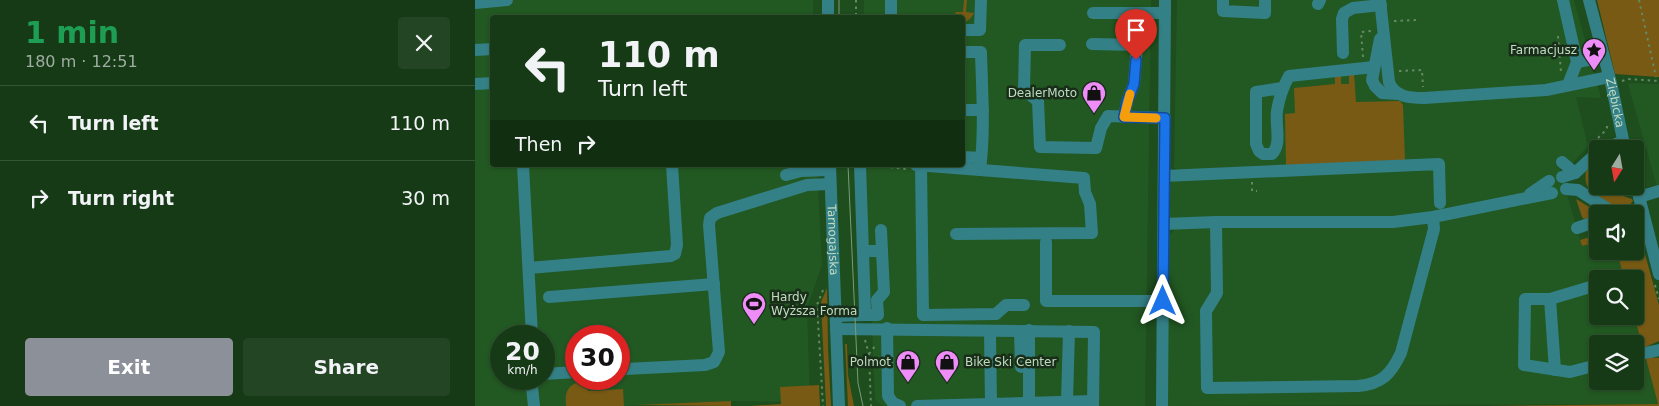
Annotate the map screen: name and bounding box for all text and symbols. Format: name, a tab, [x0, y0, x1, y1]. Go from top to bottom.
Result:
pin	[1115, 9, 1157, 60]
text: 1 min	[25, 15, 119, 50]
icon: arrive	[1122, 16, 1150, 44]
button: close	[398, 17, 450, 69]
icon: left	[515, 35, 580, 100]
text: 110 m	[598, 35, 720, 75]
place icon: Farmacjusz	[1581, 37, 1607, 71]
place label: Farmacjusz	[1510, 43, 1577, 57]
text: 180 m · 12:51	[25, 52, 138, 71]
text: Turn left	[598, 76, 687, 101]
street label: Ziębicka	[1603, 76, 1627, 129]
shop icon: DealerMoto	[1081, 80, 1107, 114]
place label: DealerMoto	[1008, 86, 1077, 100]
icon: left	[25, 109, 53, 137]
text: Turn left	[68, 112, 159, 134]
text: 110 m	[389, 112, 450, 134]
icon: right	[572, 130, 600, 158]
text: Then	[515, 133, 562, 155]
north arrow	[1589, 140, 1644, 195]
map controls	[1589, 140, 1644, 390]
icon: right	[25, 184, 53, 212]
text: Turn right	[68, 187, 174, 209]
text: 30 m	[401, 187, 450, 209]
street label: Tarnogajska	[824, 203, 841, 276]
button: sound	[1589, 205, 1644, 260]
button: search	[1589, 270, 1644, 325]
position arrow	[1136, 274, 1188, 326]
place label: Hardy Wyższa Forma	[771, 290, 857, 318]
sports icon: Hardy Wyższa Forma	[741, 291, 767, 325]
speed limit sign: 30	[565, 325, 630, 390]
button: layers	[1589, 335, 1644, 390]
text: 20	[505, 337, 540, 366]
button: Exit	[25, 338, 233, 396]
button: Share	[243, 338, 450, 396]
shop icon: Polmot	[895, 349, 921, 383]
shop icon: Bike Ski Center	[934, 349, 960, 383]
place label: Polmot	[850, 355, 891, 369]
place label: Bike Ski Center	[965, 355, 1056, 369]
text: km/h	[507, 363, 538, 377]

